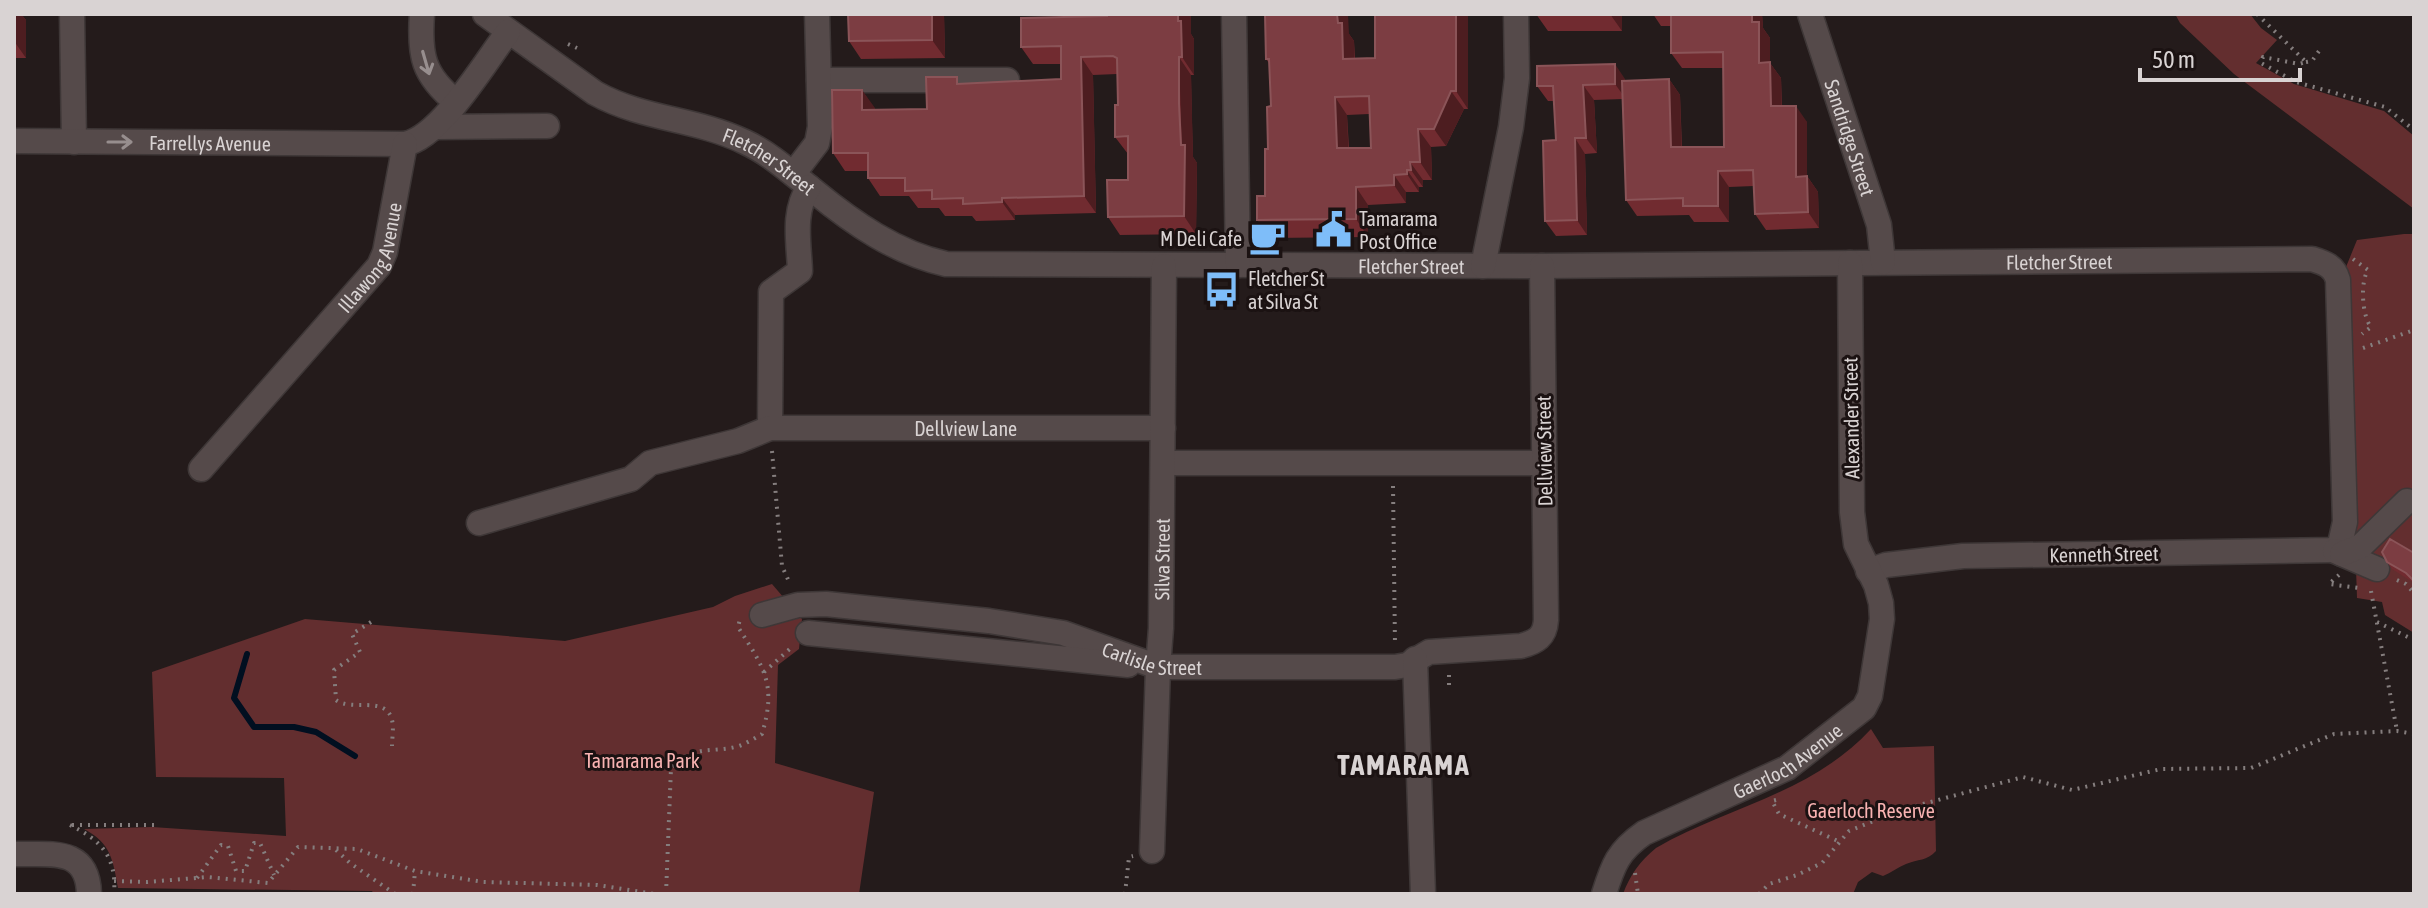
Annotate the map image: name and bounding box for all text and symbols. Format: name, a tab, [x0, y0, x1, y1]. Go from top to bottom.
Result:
scale bar	[2140, 32, 2300, 82]
text: 50 m	[2152, 46, 2195, 73]
one-way arrow	[420, 50, 435, 76]
street label: Sandridge Street	[1821, 77, 1880, 199]
street label: Fletcher Street	[720, 122, 820, 199]
street label: Farrellys Avenue	[149, 131, 271, 154]
one-way arrow	[106, 134, 133, 150]
street label: Illawong Avenue	[333, 201, 405, 317]
place label: Tamarama Post Office	[1359, 207, 1438, 253]
public building icon: Tamarama Post Office	[1314, 210, 1352, 248]
cafe icon: M Deli Cafe	[1249, 219, 1287, 257]
place label: M Deli Cafe	[1160, 227, 1242, 250]
street label: Fletcher Street	[2006, 249, 2113, 273]
street label: Fletcher Street	[1358, 254, 1465, 277]
place label: Fletcher St at Silva St	[1248, 267, 1325, 313]
bus stop icon: Fletcher St at Silva St	[1203, 270, 1241, 308]
street label: Alexander Street	[1838, 357, 1864, 479]
street label: Dellview Street	[1532, 395, 1556, 507]
street label: Dellview Lane	[914, 417, 1017, 440]
street label: Silva Street	[1150, 518, 1173, 600]
street label: Kenneth Street	[2049, 542, 2159, 566]
street label: Carlisle Street	[1099, 637, 1202, 679]
street label: Gaerloch Avenue	[1729, 718, 1846, 803]
park label: Tamarama Park	[584, 749, 700, 772]
district label: TAMARAMA	[1337, 749, 1471, 781]
park label: Gaerloch Reserve	[1807, 799, 1935, 822]

